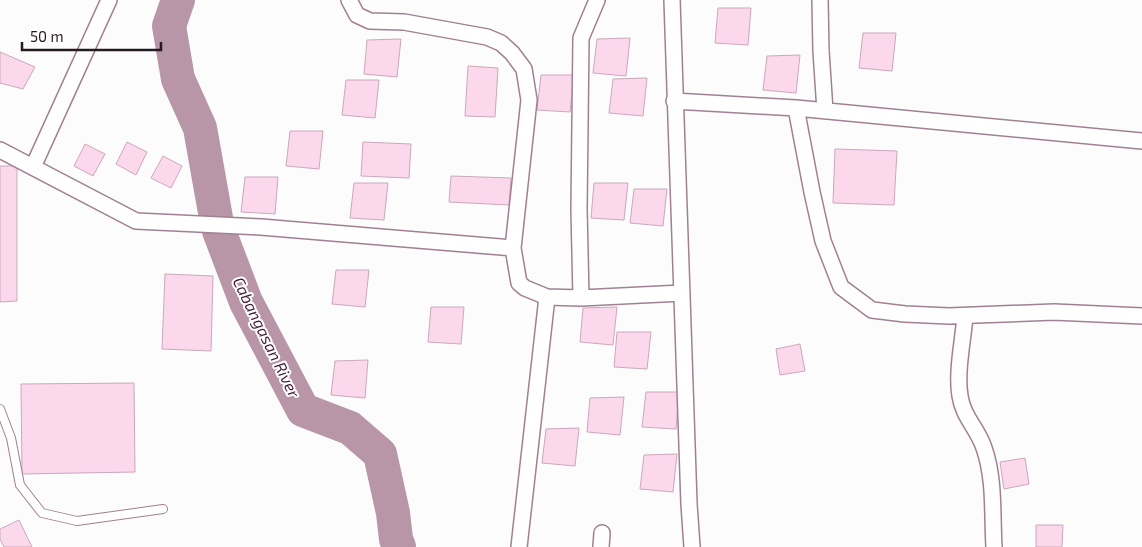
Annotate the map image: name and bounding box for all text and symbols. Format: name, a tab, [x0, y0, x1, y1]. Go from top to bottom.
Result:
scale bar	[22, 20, 161, 52]
text: 50 m	[30, 27, 64, 45]
water label: Cabangasan River	[230, 274, 305, 401]

